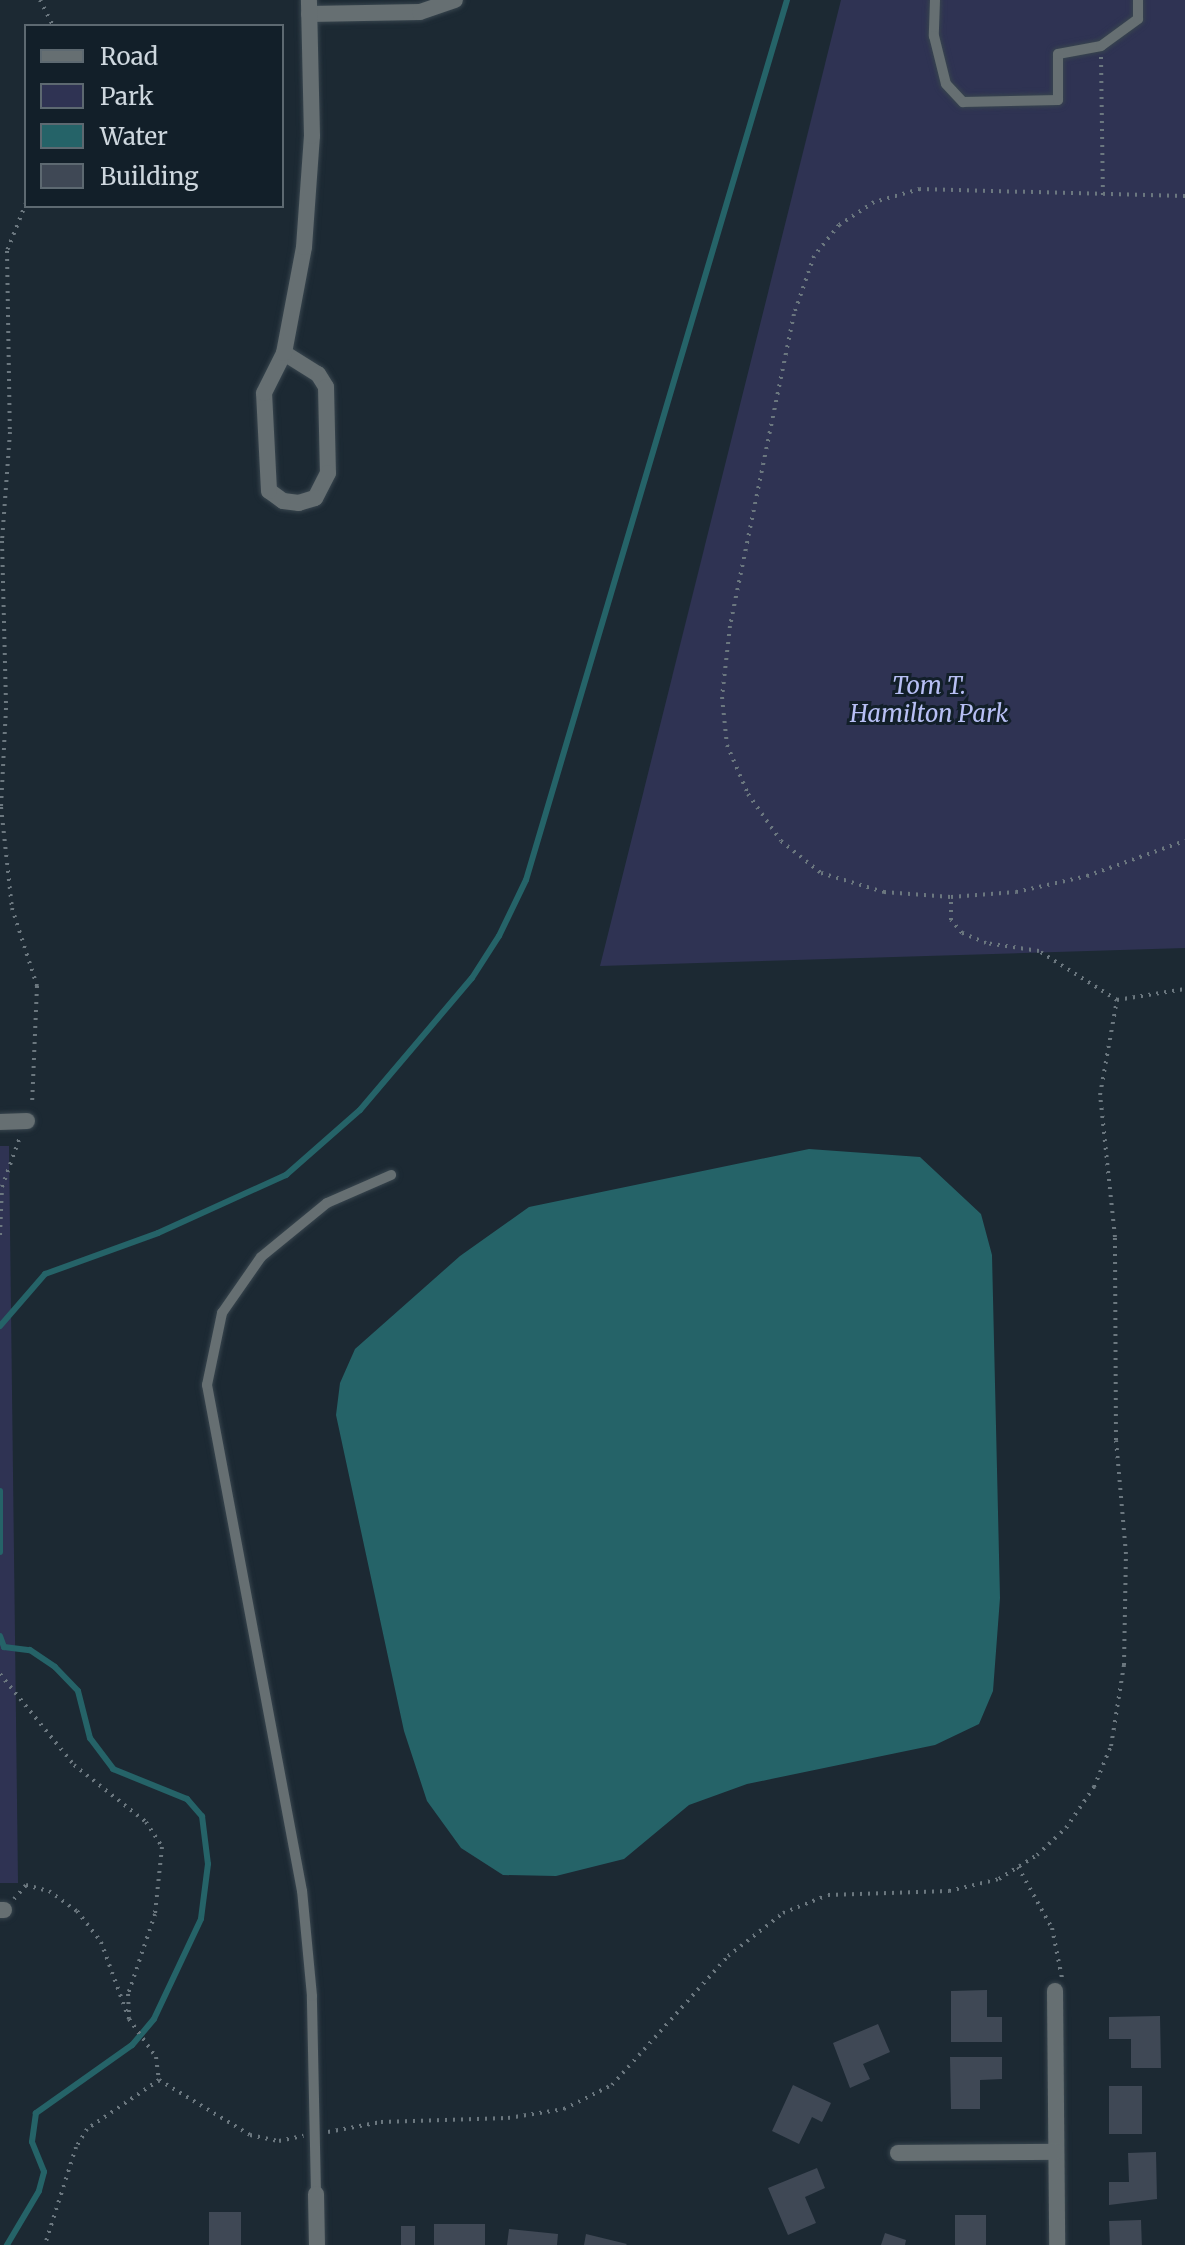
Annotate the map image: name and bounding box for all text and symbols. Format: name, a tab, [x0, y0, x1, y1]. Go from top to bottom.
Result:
legend	[24, 24, 284, 208]
text: Road	[100, 41, 158, 72]
text: Park	[100, 81, 153, 112]
text: Water	[100, 121, 168, 152]
text: Building	[100, 161, 199, 192]
park label: Tom T. Hamilton Park	[850, 672, 1008, 728]

